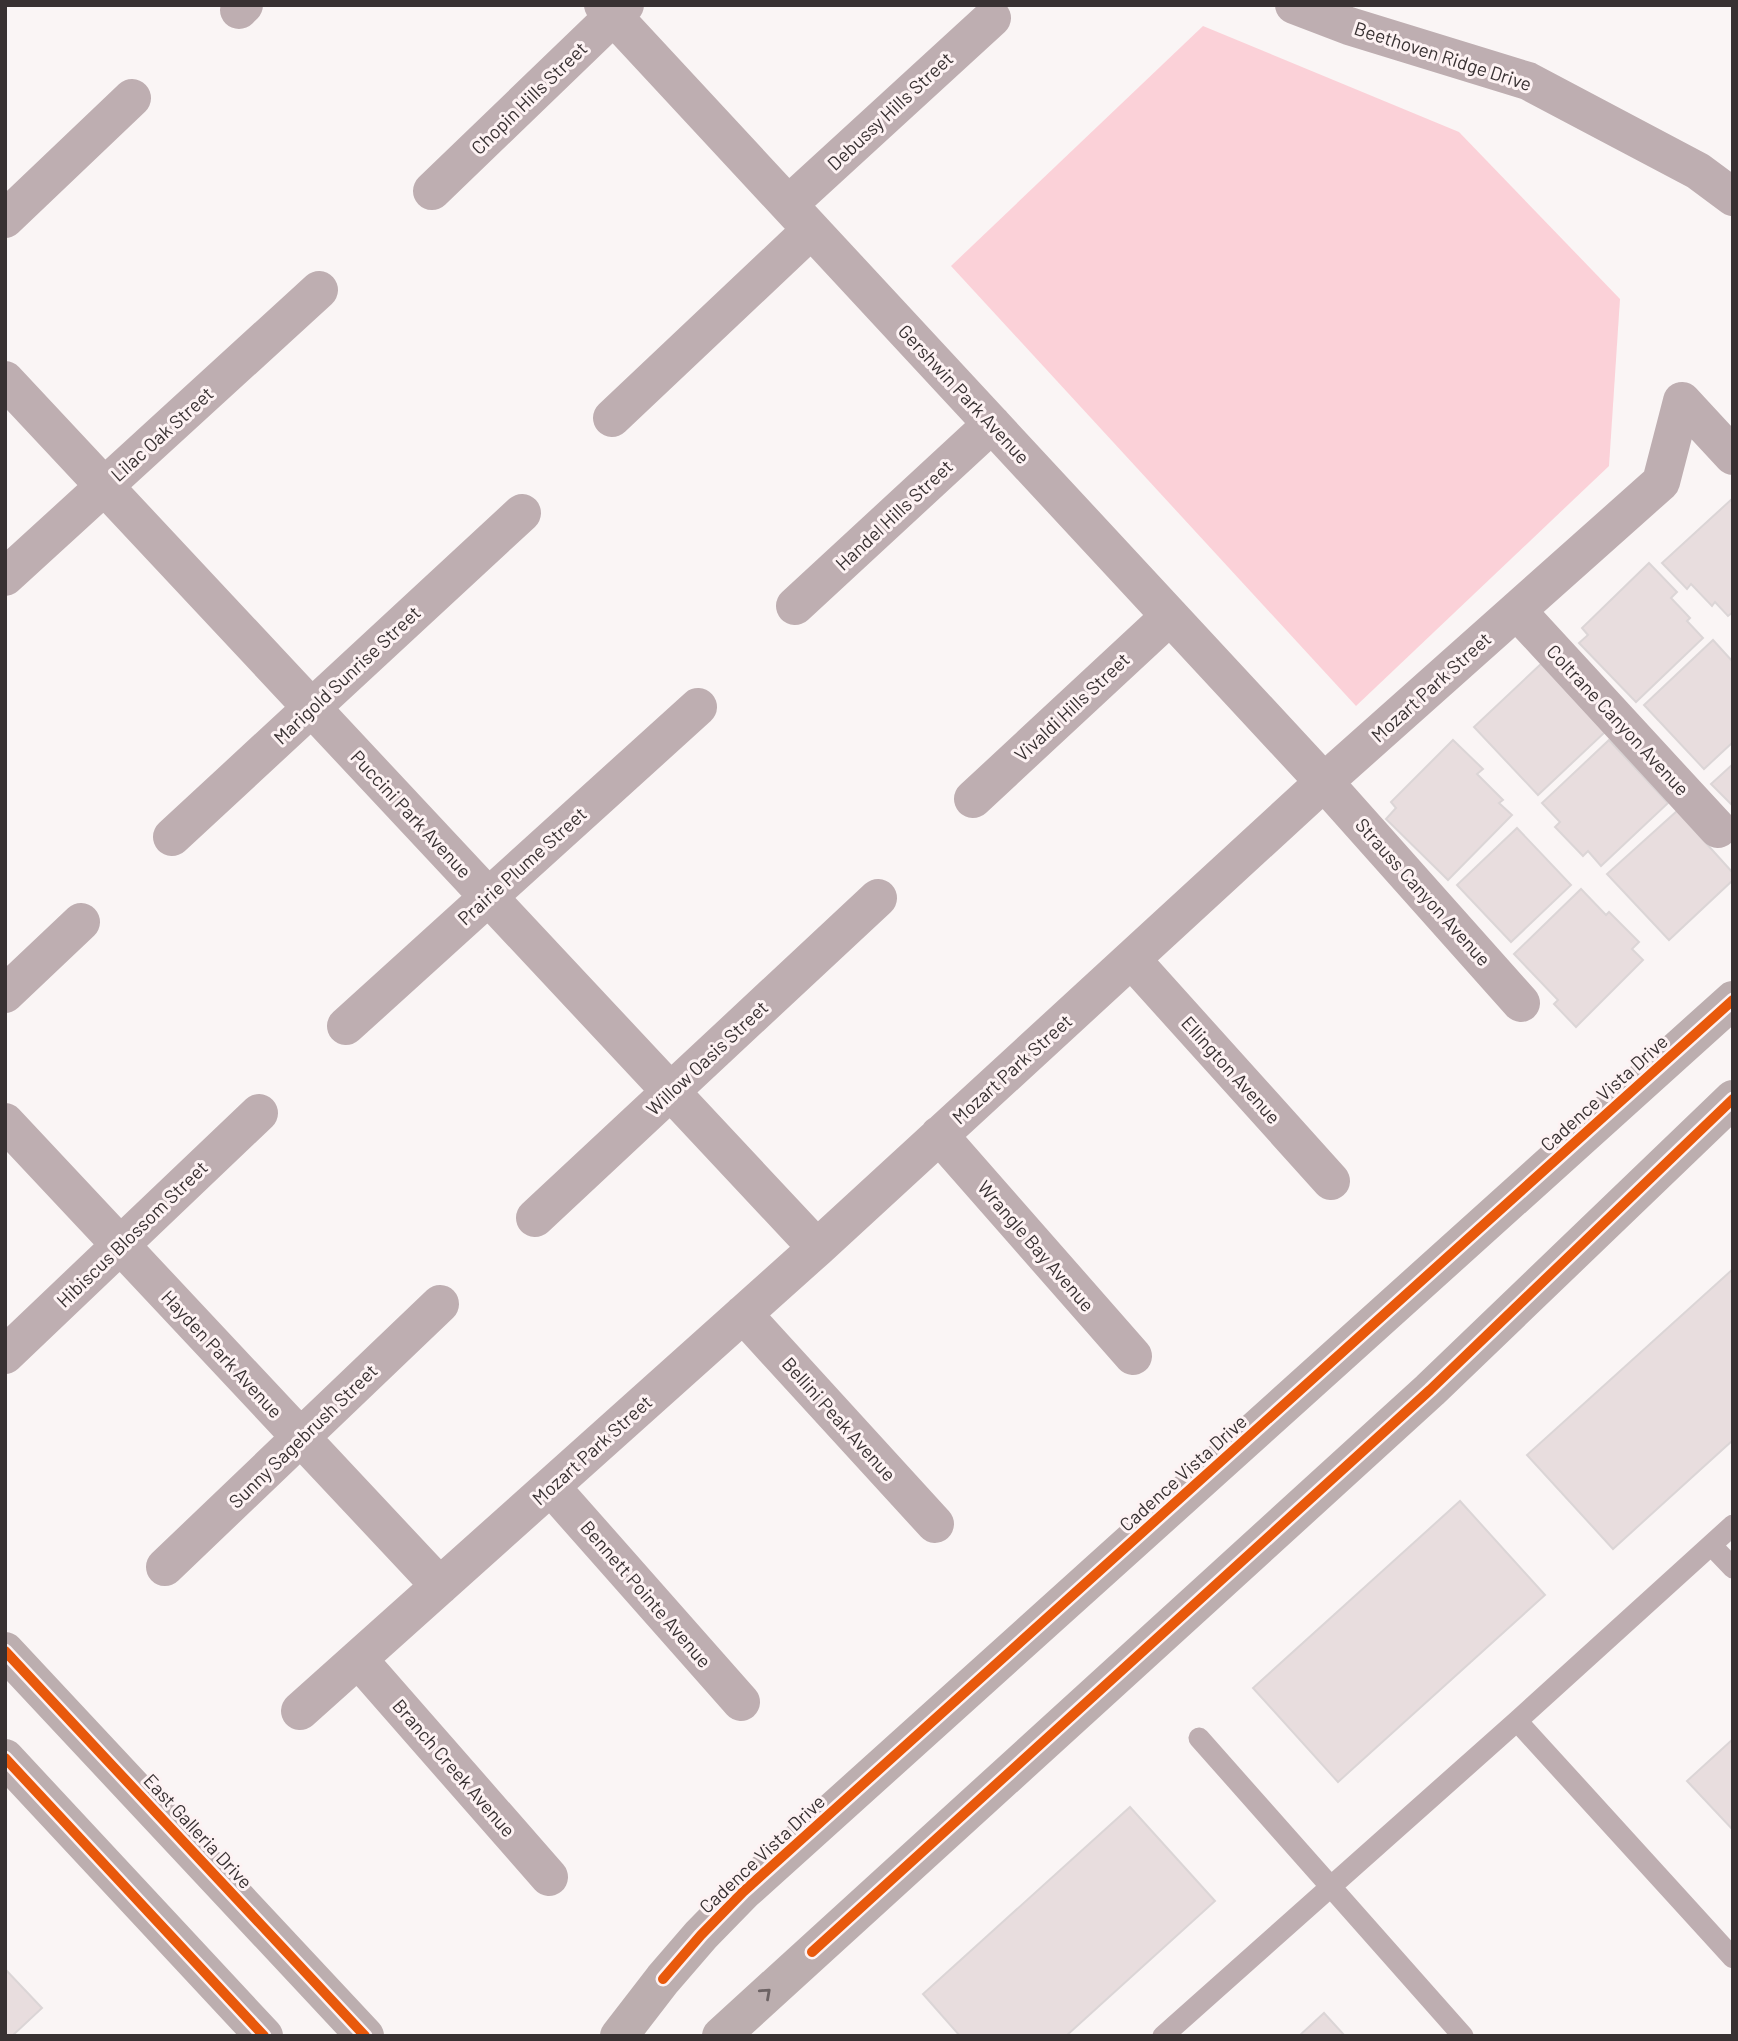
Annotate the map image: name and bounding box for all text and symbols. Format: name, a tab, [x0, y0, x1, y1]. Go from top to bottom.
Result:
street label: Beethoven Ridge Drive	[1352, 16, 1535, 95]
street label: Chopin Hills Street	[466, 37, 591, 159]
street label: Debussy Hills Street	[822, 47, 957, 175]
street label: Gershwin Park Avenue	[894, 319, 1035, 468]
street label: Lilac Oak Street	[106, 382, 218, 486]
street label: Handel Hills Street	[830, 454, 957, 575]
street label: Marigold Sunrise Street	[268, 601, 425, 749]
street label: Mozart Park Street	[1366, 627, 1495, 746]
street label: Coltrane Canyon Avenue	[1542, 639, 1694, 800]
street label: Vivaldi Hills Street	[1009, 647, 1134, 766]
street label: Puccini Park Avenue	[346, 745, 477, 882]
street label: Prairie Plume Street	[452, 802, 591, 930]
street label: Strauss Canyon Avenue	[1351, 813, 1496, 970]
street label: Willow Oasis Street	[641, 995, 772, 1120]
street label: Mozart Park Street	[947, 1009, 1076, 1128]
street label: Ellington Avenue	[1177, 1011, 1286, 1128]
street label: Cadence Vista Drive	[1535, 1029, 1672, 1156]
street label: Hibiscus Blossom Street	[51, 1156, 212, 1312]
street label: Wrangle Bay Avenue	[973, 1175, 1100, 1316]
street label: Hayden Park Avenue	[157, 1285, 288, 1422]
street label: Bellini Peak Avenue	[778, 1352, 901, 1485]
street label: Sunny Sagebrush Street	[224, 1359, 382, 1513]
street label: Mozart Park Street	[527, 1390, 656, 1509]
street label: Cadence Vista Drive	[1114, 1409, 1251, 1536]
street label: Bennett Pointe Avenue	[576, 1515, 717, 1672]
street label: Branch Creek Avenue	[388, 1694, 520, 1841]
street label: East Galleria Drive	[139, 1768, 257, 1893]
street label: Cadence Vista Drive	[694, 1790, 829, 1918]
one-way arrow	[758, 1989, 771, 2002]

